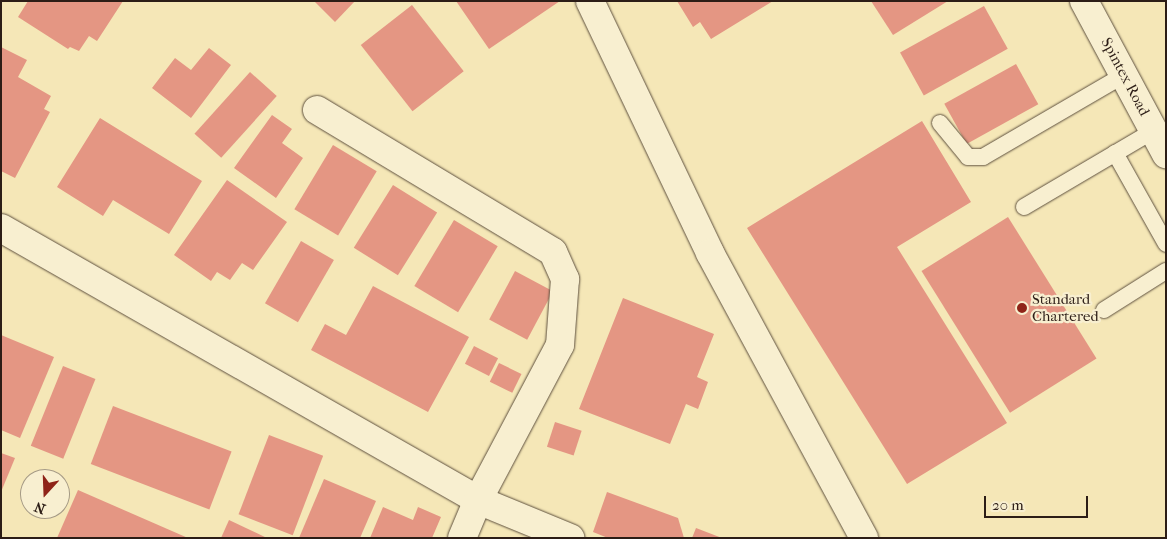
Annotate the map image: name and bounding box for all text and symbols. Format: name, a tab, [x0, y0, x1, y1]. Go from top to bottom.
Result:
street label: Spintex Road	[1097, 35, 1153, 119]
place label: Standard Chartered	[1032, 290, 1099, 325]
marker: Standard Chartered	[1016, 302, 1028, 314]
north arrow	[20, 469, 70, 519]
scale bar	[987, 486, 1091, 518]
text: 20 m	[992, 496, 1024, 514]
text: N	[32, 498, 48, 517]

